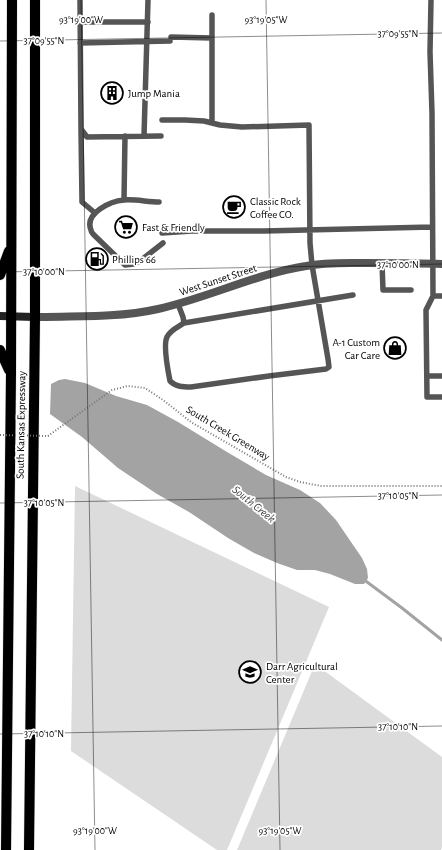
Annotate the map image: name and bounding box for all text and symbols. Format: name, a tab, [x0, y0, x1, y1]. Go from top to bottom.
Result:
text: 93°19'00"W	[59, 15, 103, 25]
text: 93°19'05"W	[245, 15, 288, 25]
text: 37°09'55"N	[378, 29, 418, 39]
text: 37°09'55"N	[24, 36, 64, 46]
building icon: Jump Mania	[99, 80, 125, 106]
place label: Jump Mania	[128, 88, 180, 99]
cafe icon: Classic Rock Coffee CO.	[221, 194, 247, 220]
place label: Classic Rock Coffee CO.	[250, 196, 301, 220]
supermarket icon: Fast & Friendly	[113, 214, 139, 240]
place label: Fast & Friendly	[142, 222, 205, 233]
fuel station icon: Phillips 66	[84, 246, 110, 272]
place label: Phillips 66	[112, 254, 156, 265]
text: 37°10'00"N	[377, 260, 419, 270]
street label: West Sunset Street	[178, 262, 258, 298]
text: 37°10'00"N	[23, 267, 65, 277]
shop icon: A-1 Custom Car Care	[382, 335, 408, 361]
place label: A-1 Custom Car Care	[333, 337, 380, 361]
street label: South Kansas Expressway	[15, 371, 27, 479]
street label: South Creek Greenway	[184, 404, 272, 462]
water label: South Creek	[230, 483, 278, 525]
text: 37°10'05"N	[378, 491, 418, 501]
text: 37°10'05"N	[24, 498, 64, 508]
school or university icon: Darr Agricultural Center	[237, 659, 263, 685]
place label: Darr Agricultural Center	[266, 661, 338, 685]
text: 37°10'10"N	[378, 722, 418, 732]
text: 37°10'10"N	[24, 729, 64, 739]
text: 93°19'00"W	[73, 826, 117, 836]
text: 93°19'05"W	[259, 826, 302, 836]

